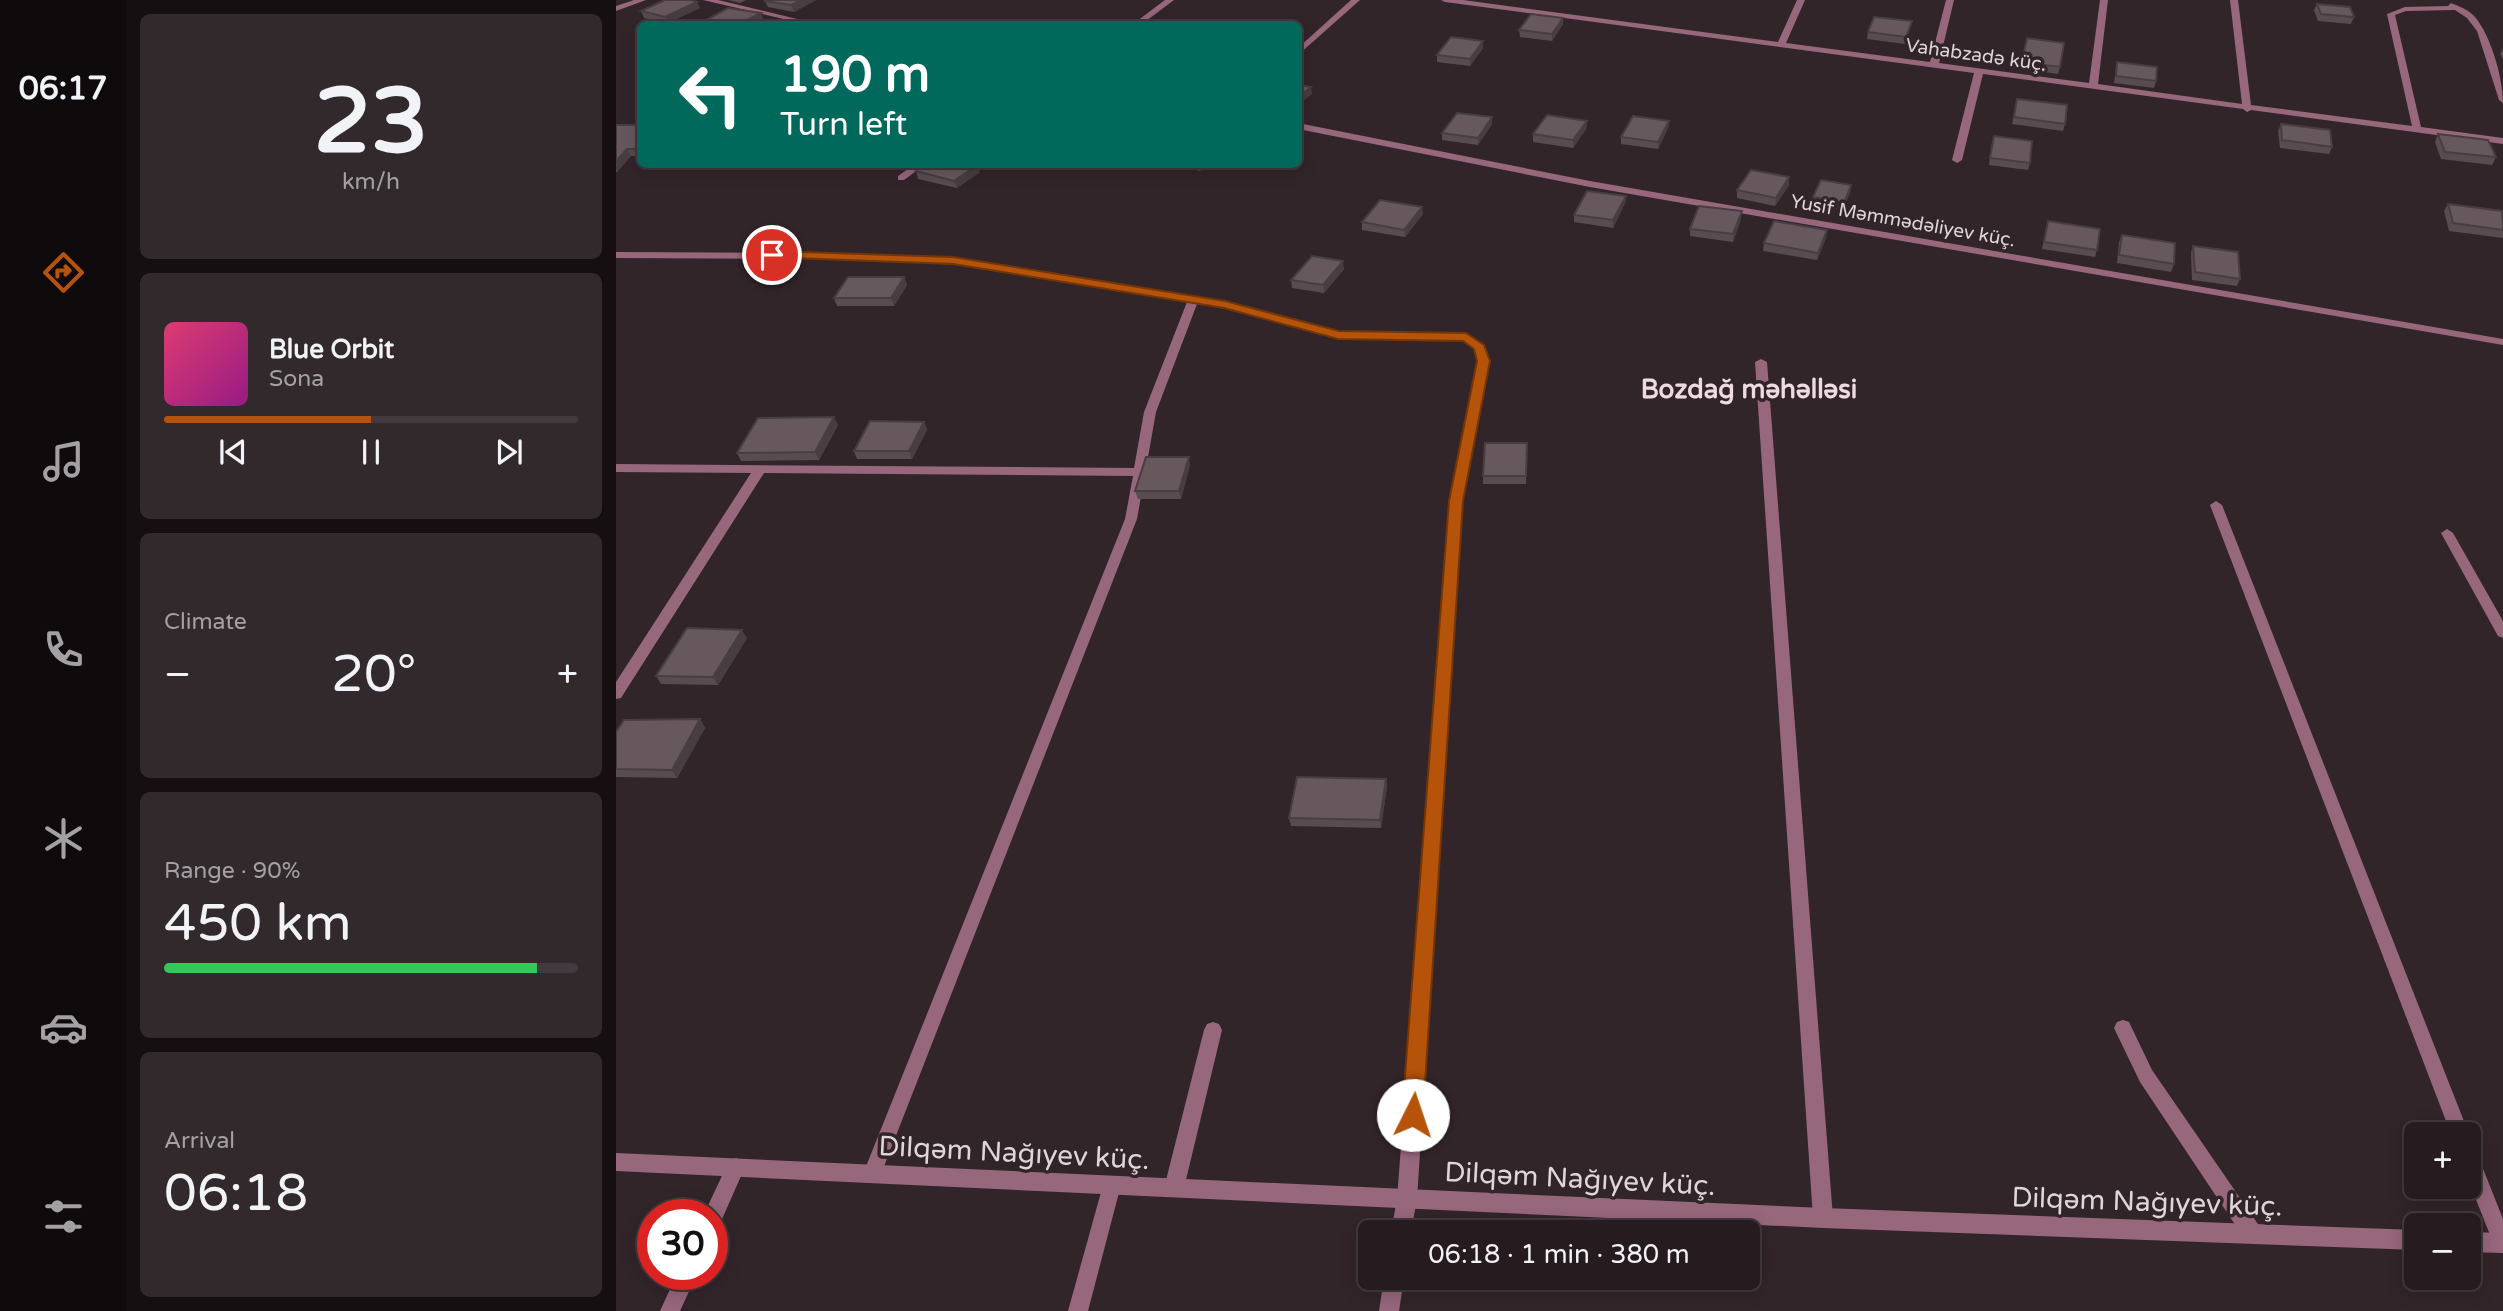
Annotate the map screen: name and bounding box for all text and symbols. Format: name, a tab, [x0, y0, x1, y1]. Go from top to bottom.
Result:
street label: Vahabzadə küç.	[1904, 34, 2048, 76]
text: 190 m	[780, 46, 930, 105]
icon: left	[665, 49, 756, 140]
text: 23	[314, 67, 428, 177]
text: 06:17	[19, 70, 107, 108]
text: Turn left	[780, 106, 907, 144]
text: km/h	[342, 168, 400, 196]
street label: Yusif Məmmədəliyev küç.	[1789, 190, 2017, 252]
pin	[742, 225, 802, 285]
icon: arrive	[753, 236, 791, 274]
icon: directions	[39, 248, 88, 297]
text: Blue Orbit	[269, 334, 394, 365]
text: Sona	[269, 365, 324, 393]
district label: Bozdağ məhəlləsi	[1641, 374, 1857, 405]
icon: previous	[214, 433, 252, 471]
icon: pause	[352, 433, 390, 471]
icon: next	[490, 433, 528, 471]
icon: music	[39, 437, 88, 486]
text: Climate	[164, 608, 247, 636]
icon: phone	[39, 625, 88, 674]
text: 20°	[331, 643, 416, 706]
text: −	[164, 652, 191, 698]
text: +	[557, 652, 578, 698]
icon: climate	[39, 814, 88, 863]
text: Range · 90%	[164, 857, 300, 885]
text: 450 km	[164, 892, 352, 955]
icon: car	[39, 1003, 88, 1052]
position arrow	[1376, 1078, 1450, 1152]
map controls	[2404, 1122, 2481, 1290]
button: +	[2404, 1122, 2481, 1199]
text: Arrival	[164, 1127, 235, 1155]
street label: Dilqəm Nağıyev küç.	[878, 1129, 1150, 1177]
street label: Dilqəm Nağıyev küç.	[1444, 1155, 1716, 1203]
text: 06:18	[164, 1162, 308, 1225]
street label: Dilqəm Nağıyev küç.	[2011, 1180, 2283, 1224]
icon: filters	[39, 1192, 88, 1241]
speed limit sign: 30	[637, 1199, 728, 1290]
button: −	[2404, 1213, 2481, 1290]
text: 06:18 · 1 min · 380 m	[1428, 1239, 1690, 1270]

